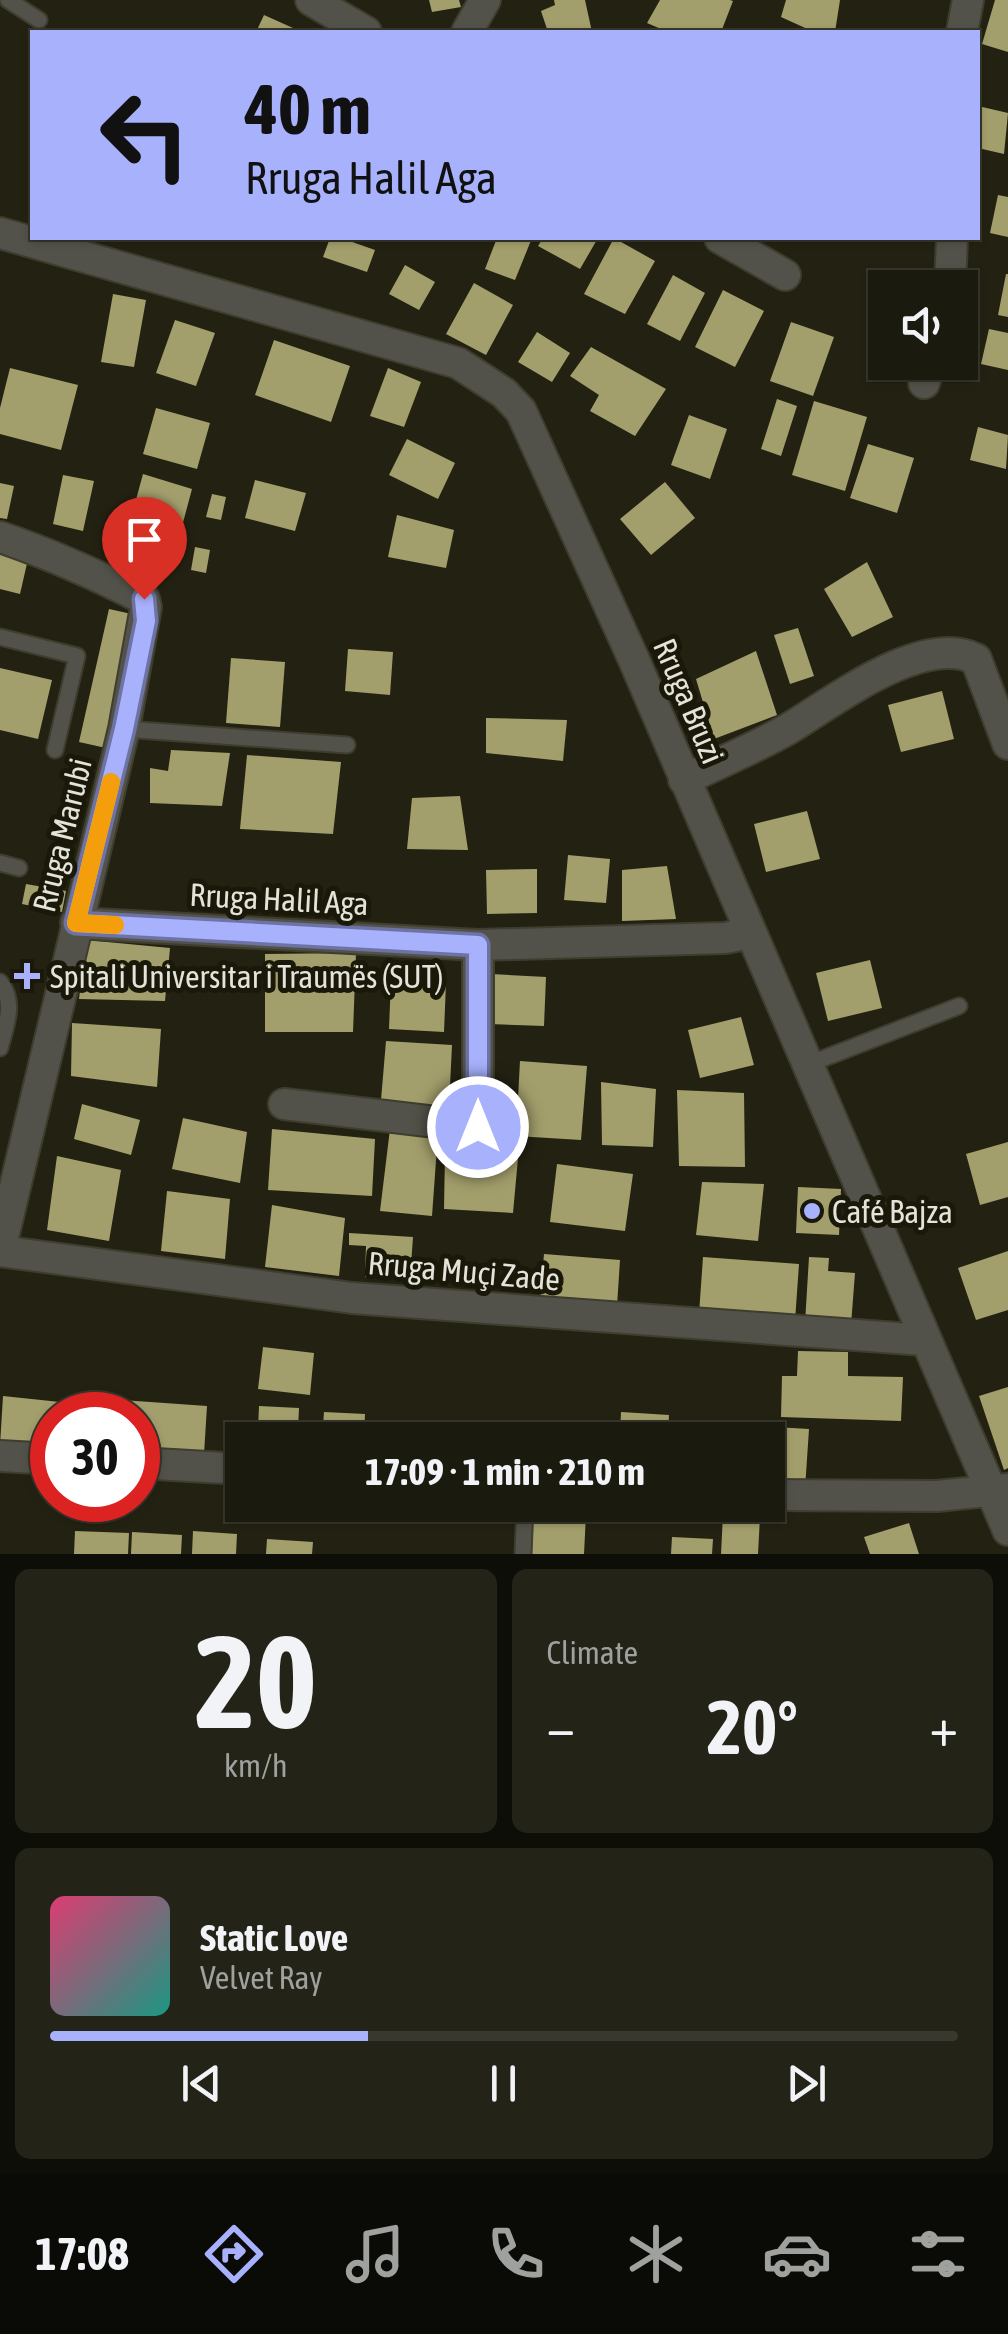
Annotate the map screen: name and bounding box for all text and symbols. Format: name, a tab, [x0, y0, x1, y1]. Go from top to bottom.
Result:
text: 40 m	[245, 69, 371, 149]
icon: left	[80, 70, 210, 200]
text: Rruga Halil Aga	[245, 152, 497, 204]
map controls	[868, 270, 978, 380]
button: sound	[868, 270, 978, 380]
pin	[102, 497, 187, 600]
icon: arrive	[117, 512, 172, 567]
street label: Rruga Bruzi	[646, 633, 732, 769]
street label: Rruga Marubi	[25, 754, 99, 916]
street label: Rruga Halil Aga	[189, 876, 369, 922]
place label: Spitali Universitar i Traumës (SUT)	[50, 958, 443, 995]
marker: Spitali Universitar i Traumës (SUT)	[14, 963, 40, 989]
position arrow	[426, 1075, 530, 1179]
place label: Café Bajza	[832, 1193, 953, 1230]
marker: Café Bajza	[801, 1200, 823, 1222]
street label: Rruga Muçi Zade	[366, 1244, 562, 1298]
speed limit sign: 30	[30, 1392, 160, 1522]
text: 17:09 · 1 min · 210 m	[365, 1450, 645, 1493]
text: 20	[195, 1607, 317, 1756]
text: Climate	[547, 1634, 638, 1671]
text: 20°	[707, 1684, 798, 1770]
text: −	[547, 1695, 575, 1758]
text: +	[929, 1695, 958, 1758]
text: km/h	[224, 1747, 287, 1784]
text: Static Love	[200, 1916, 348, 1959]
text: Velvet Ray	[200, 1959, 322, 1996]
icon: previous	[174, 2056, 229, 2111]
icon: pause	[476, 2056, 531, 2111]
icon: next	[779, 2056, 834, 2111]
icon: directions	[199, 2219, 269, 2289]
icon: music	[340, 2219, 410, 2289]
icon: phone	[481, 2219, 551, 2289]
icon: climate	[621, 2219, 691, 2289]
icon: car	[762, 2219, 832, 2289]
icon: filters	[903, 2219, 973, 2289]
text: 17:08	[35, 2228, 129, 2280]

